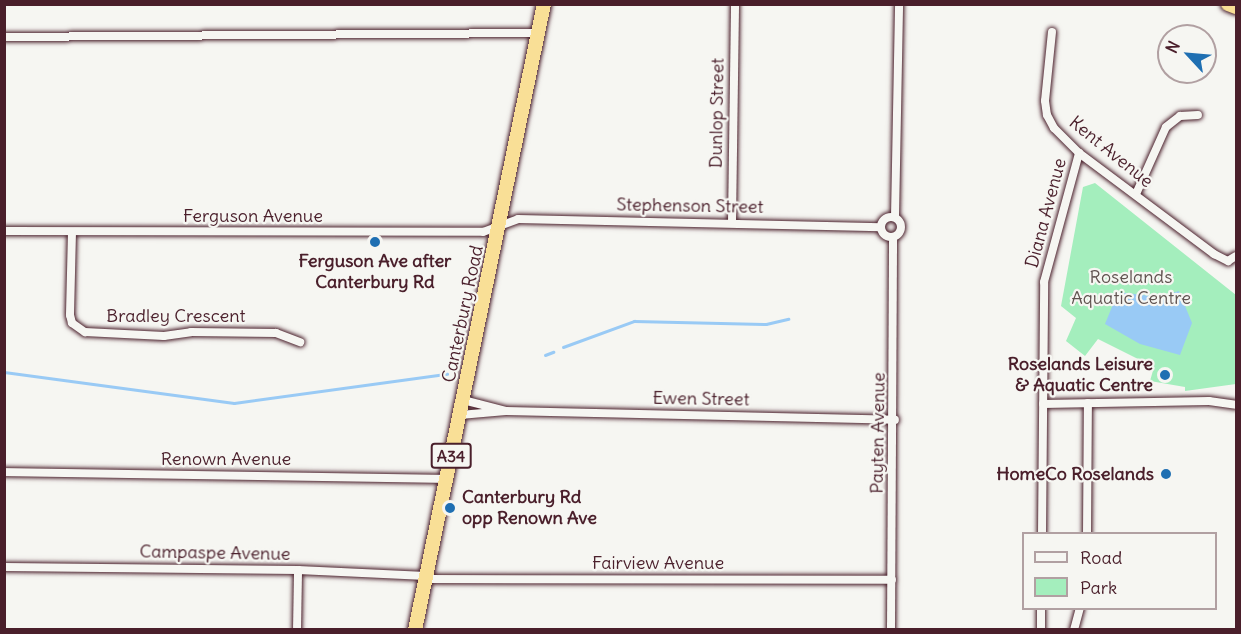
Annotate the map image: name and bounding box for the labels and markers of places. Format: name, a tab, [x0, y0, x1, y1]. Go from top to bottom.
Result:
marker: Ferguson Ave after Canterbury Rd	[368, 235, 382, 249]
place label: Ferguson Ave after Canterbury Rd	[299, 251, 451, 294]
place label: Roselands Leisure & Aquatic Centre	[1008, 354, 1153, 397]
marker: Roselands Leisure & Aquatic Centre	[1158, 368, 1172, 382]
place label: HomeCo Roselands	[997, 463, 1154, 485]
marker: HomeCo Roselands	[1159, 467, 1173, 481]
place label: Canterbury Rd opp Renown Ave	[462, 487, 597, 530]
marker: Canterbury Rd opp Renown Ave	[443, 501, 457, 515]

